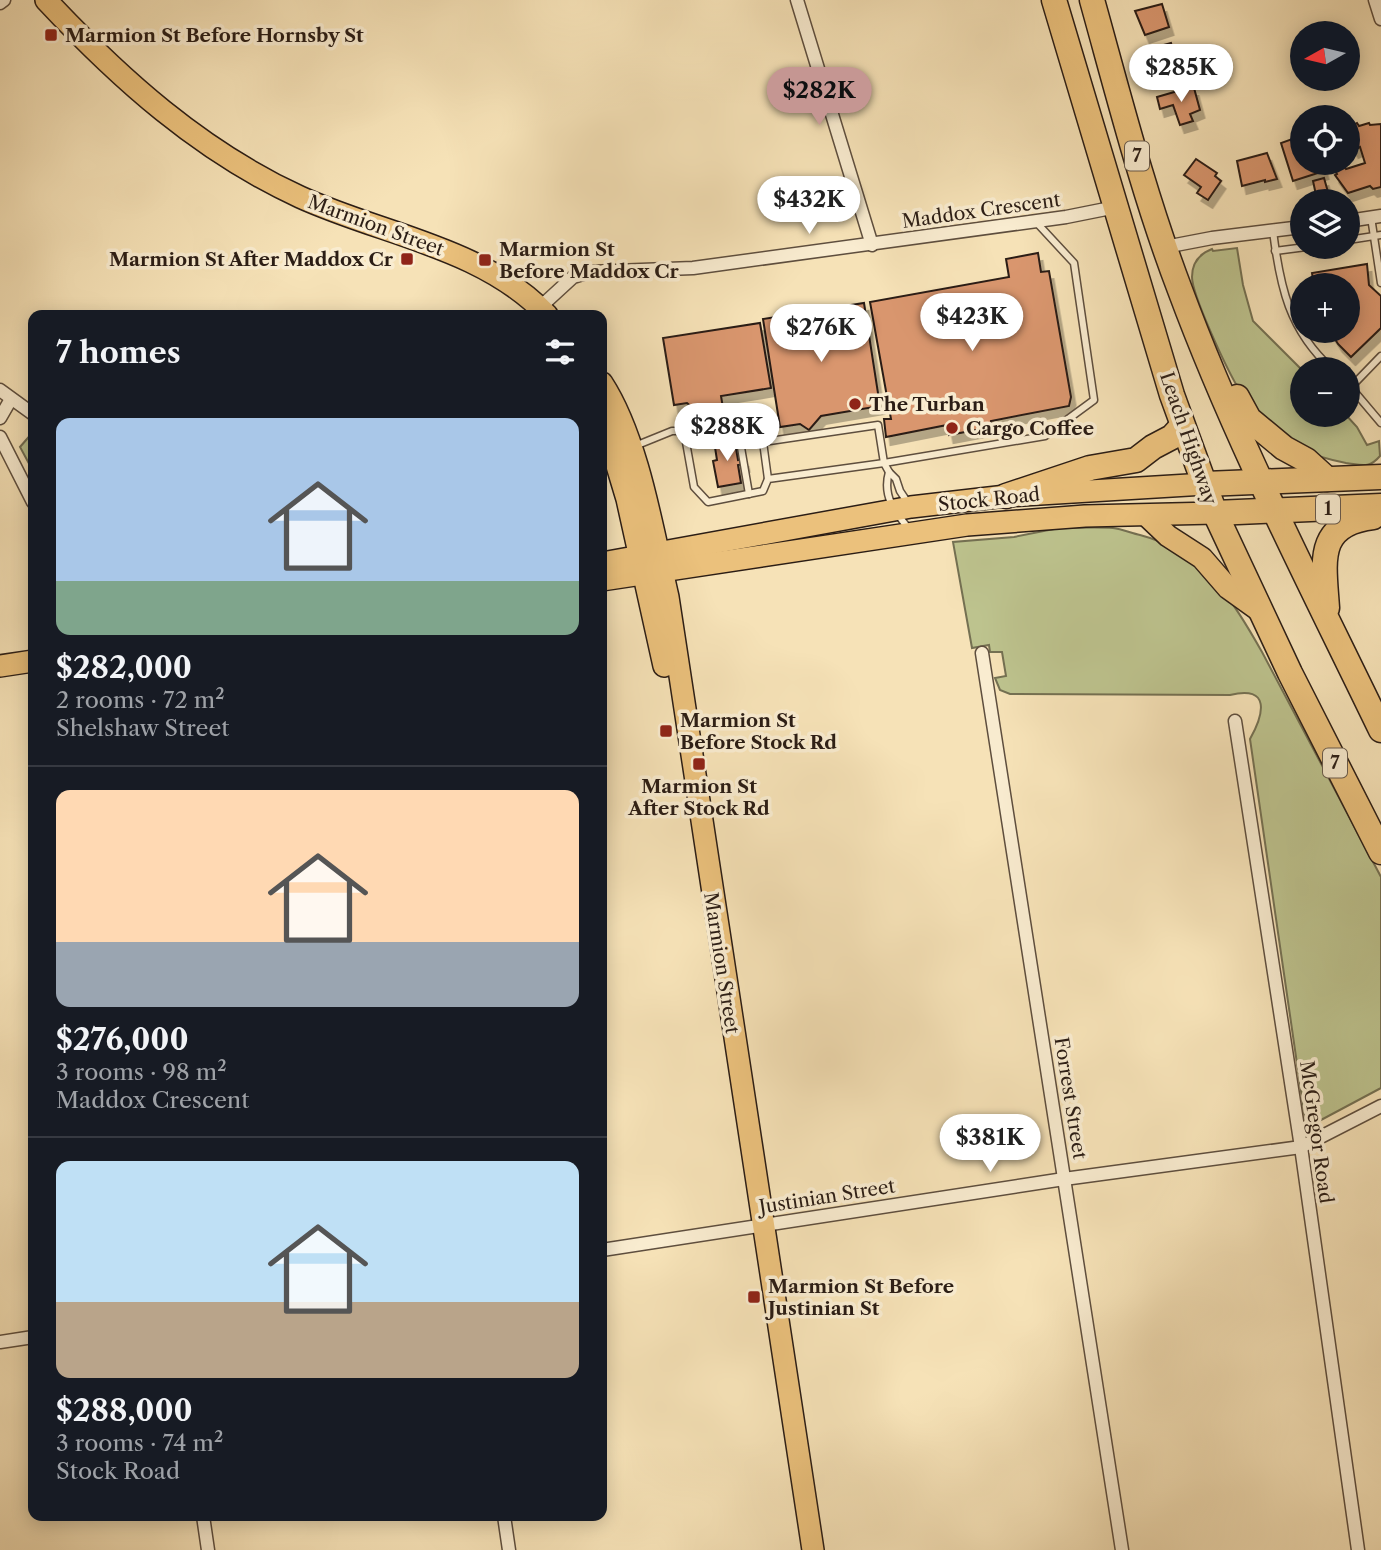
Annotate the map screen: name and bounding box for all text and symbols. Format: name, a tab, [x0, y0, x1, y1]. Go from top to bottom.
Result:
north arrow	[1290, 21, 1360, 91]
map controls	[1290, 21, 1360, 427]
place label: Marmion St Before Hornsby St	[65, 24, 364, 47]
marker: Marmion St Before Hornsby St	[43, 27, 59, 43]
pin: $285K	[1132, 44, 1230, 104]
text: $285K	[1145, 53, 1217, 81]
pin: $282K	[770, 68, 868, 127]
text: $282K	[783, 76, 855, 104]
button: locate	[1290, 105, 1360, 175]
road number: 7	[1125, 141, 1149, 170]
pin: $432K	[760, 176, 858, 236]
text: $432K	[773, 185, 845, 213]
street label: Maddox Crescent	[900, 188, 1062, 233]
button: layers	[1290, 189, 1360, 259]
street label: Marmion Street	[305, 190, 447, 261]
place label: Marmion St Before Maddox Cr	[499, 238, 679, 283]
place label: Marmion St After Maddox Cr	[109, 248, 394, 271]
marker: Marmion St After Maddox Cr	[399, 251, 415, 267]
marker: Marmion St Before Maddox Cr	[477, 252, 493, 268]
button: +	[1290, 273, 1360, 343]
pin: $423K	[923, 294, 1021, 353]
text: $423K	[936, 302, 1008, 330]
pin: $276K	[772, 304, 870, 364]
text: $276K	[786, 313, 856, 341]
icon: filters	[541, 333, 579, 371]
text: 7 homes	[56, 334, 181, 371]
button: −	[1290, 357, 1360, 427]
street label: Leach Highway	[1155, 369, 1222, 508]
place label: The Turban	[869, 393, 985, 416]
marker: The Turban	[847, 396, 863, 412]
pin: $288K	[678, 404, 776, 463]
text: $288K	[690, 412, 764, 440]
place label: Cargo Coffee	[966, 417, 1094, 440]
marker: Cargo Coffee	[944, 420, 960, 436]
icon: home	[255, 463, 381, 589]
street label: Stock Road	[937, 483, 1042, 516]
road number: 1	[1316, 494, 1340, 524]
text: $282,000	[56, 649, 192, 686]
text: 2 rooms · 72 m²	[56, 686, 225, 714]
place label: Marmion St Before Stock Rd	[680, 709, 837, 754]
text: Shelshaw Street	[56, 714, 229, 742]
marker: Marmion St Before Stock Rd	[658, 723, 674, 739]
road number: 7	[1323, 748, 1347, 778]
marker: Marmion St After Stock Rd	[691, 756, 707, 772]
place label: Marmion St After Stock Rd	[627, 775, 770, 820]
icon: home	[255, 835, 381, 961]
street label: Marmion Street	[699, 891, 744, 1036]
text: $276,000	[56, 1021, 189, 1058]
street label: Forrest Street	[1049, 1035, 1092, 1161]
text: 3 rooms · 98 m²	[56, 1058, 227, 1086]
street label: McGregor Road	[1295, 1059, 1338, 1205]
text: Maddox Crescent	[56, 1086, 249, 1114]
pin: $381K	[941, 1114, 1039, 1174]
text: $381K	[956, 1123, 1024, 1151]
street label: Justinian Street	[754, 1174, 897, 1219]
icon: home	[255, 1206, 381, 1332]
place label: Marmion St Before Justinian St	[765, 1275, 954, 1320]
marker: Marmion St Before Justinian St	[746, 1289, 762, 1305]
text: $288,000	[56, 1392, 193, 1429]
text: 3 rooms · 74 m²	[56, 1429, 223, 1457]
text: Stock Road	[56, 1457, 180, 1485]

